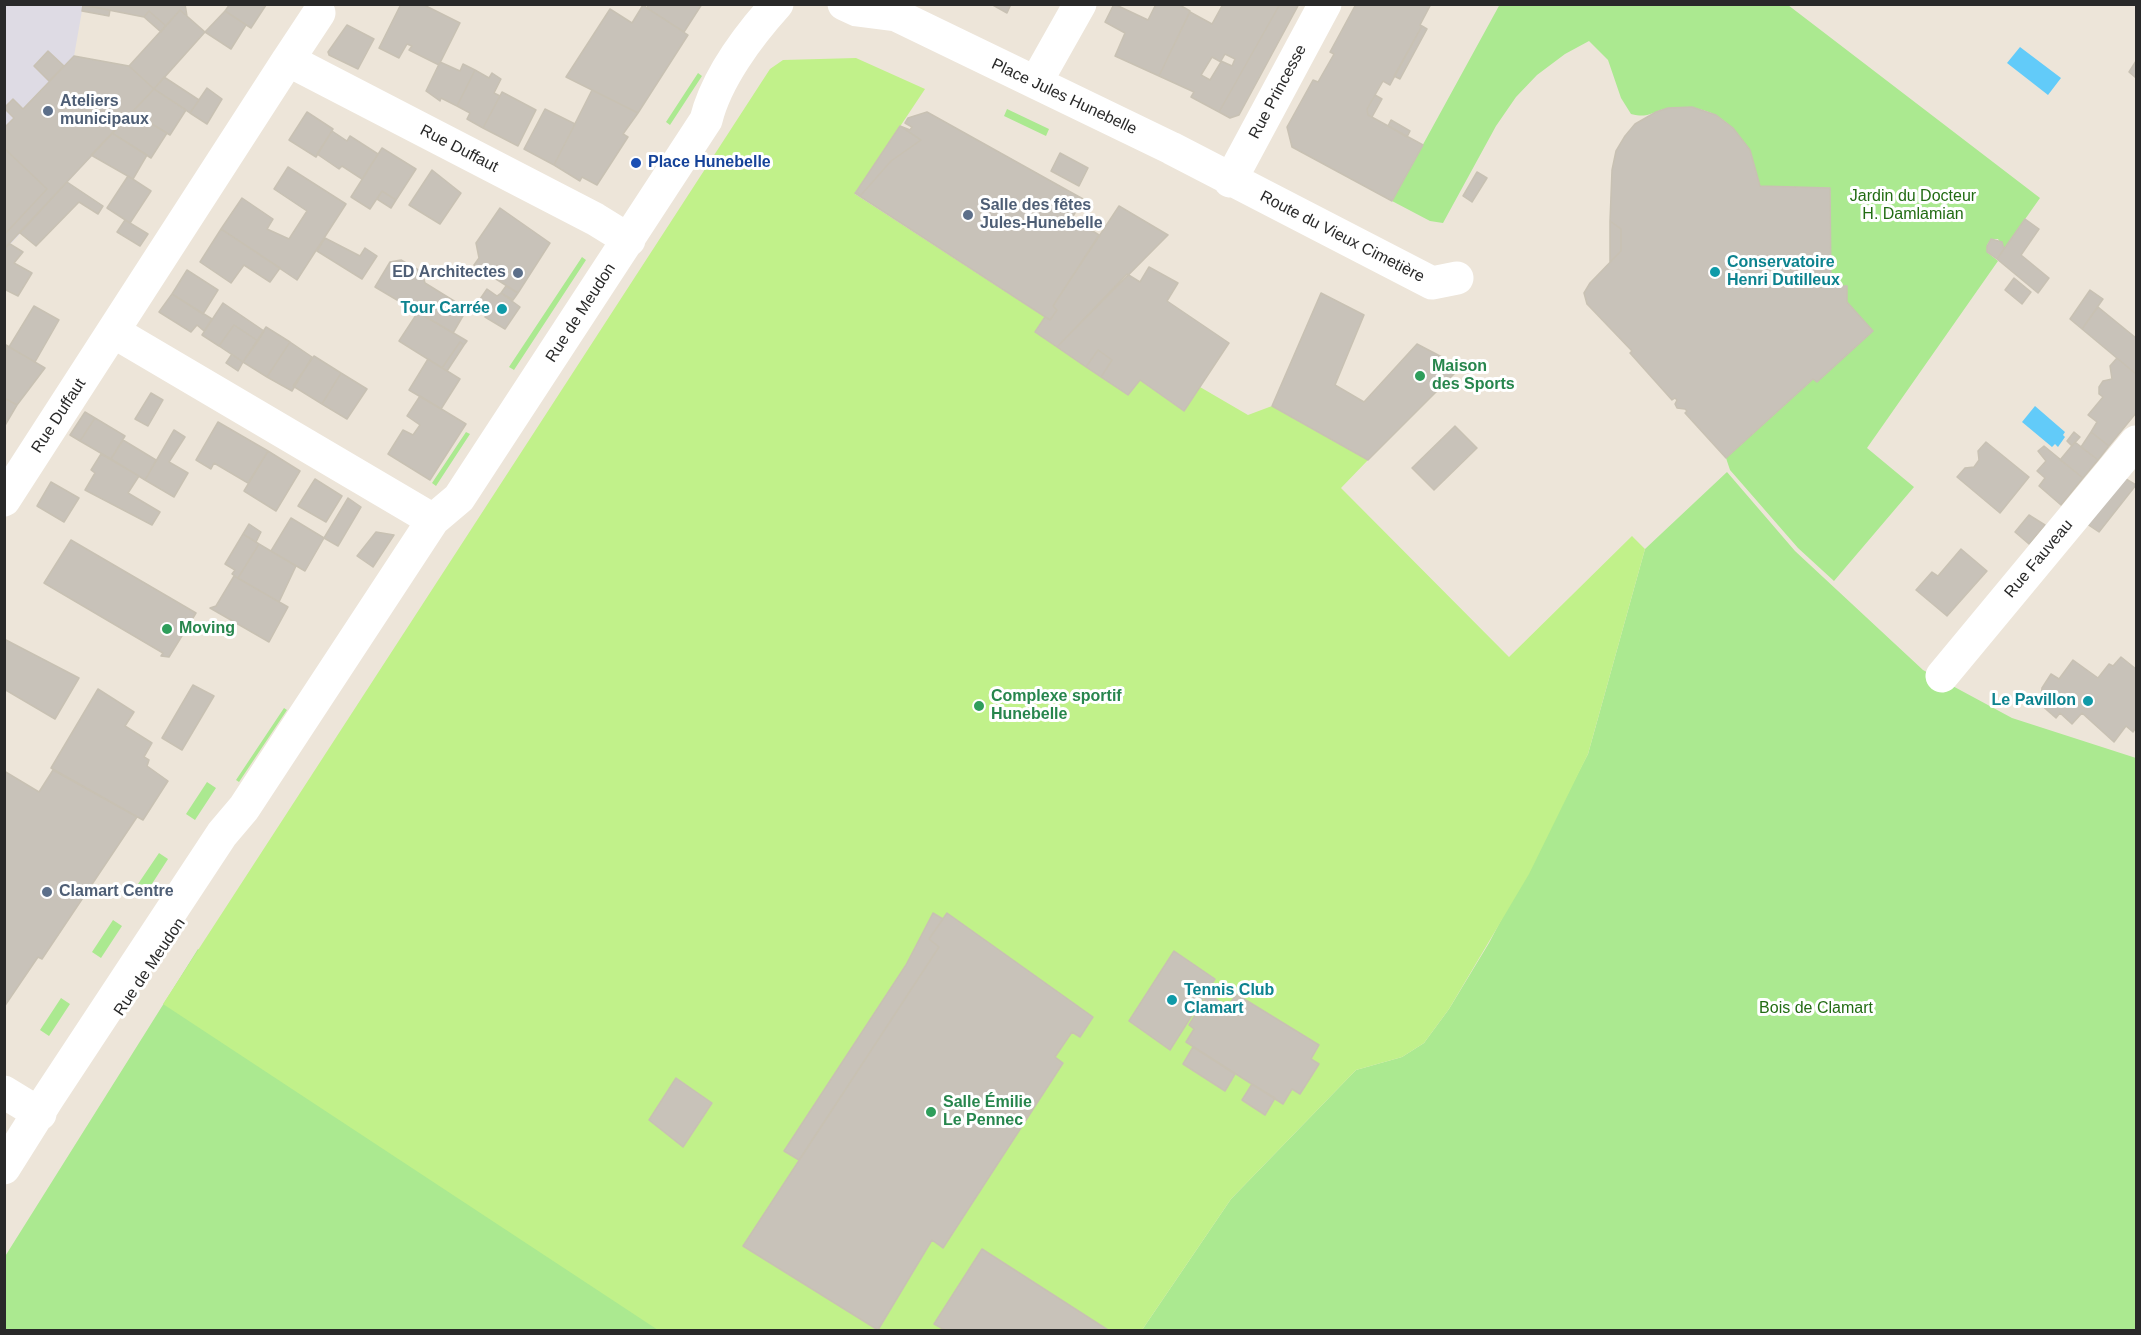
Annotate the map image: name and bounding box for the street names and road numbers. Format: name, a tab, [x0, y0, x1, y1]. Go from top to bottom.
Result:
street label: Rue Princesse	[1245, 42, 1311, 142]
street label: Place Jules Hunebelle	[988, 55, 1140, 139]
street label: Rue Duffaut	[417, 121, 501, 177]
street label: Route du Vieux Cimetière	[1257, 187, 1427, 287]
street label: Rue de Meudon	[542, 260, 620, 366]
street label: Rue Duffaut	[28, 375, 90, 457]
street label: Rue Fauveau	[2001, 516, 2077, 602]
street label: Rue de Meudon	[110, 914, 190, 1020]

